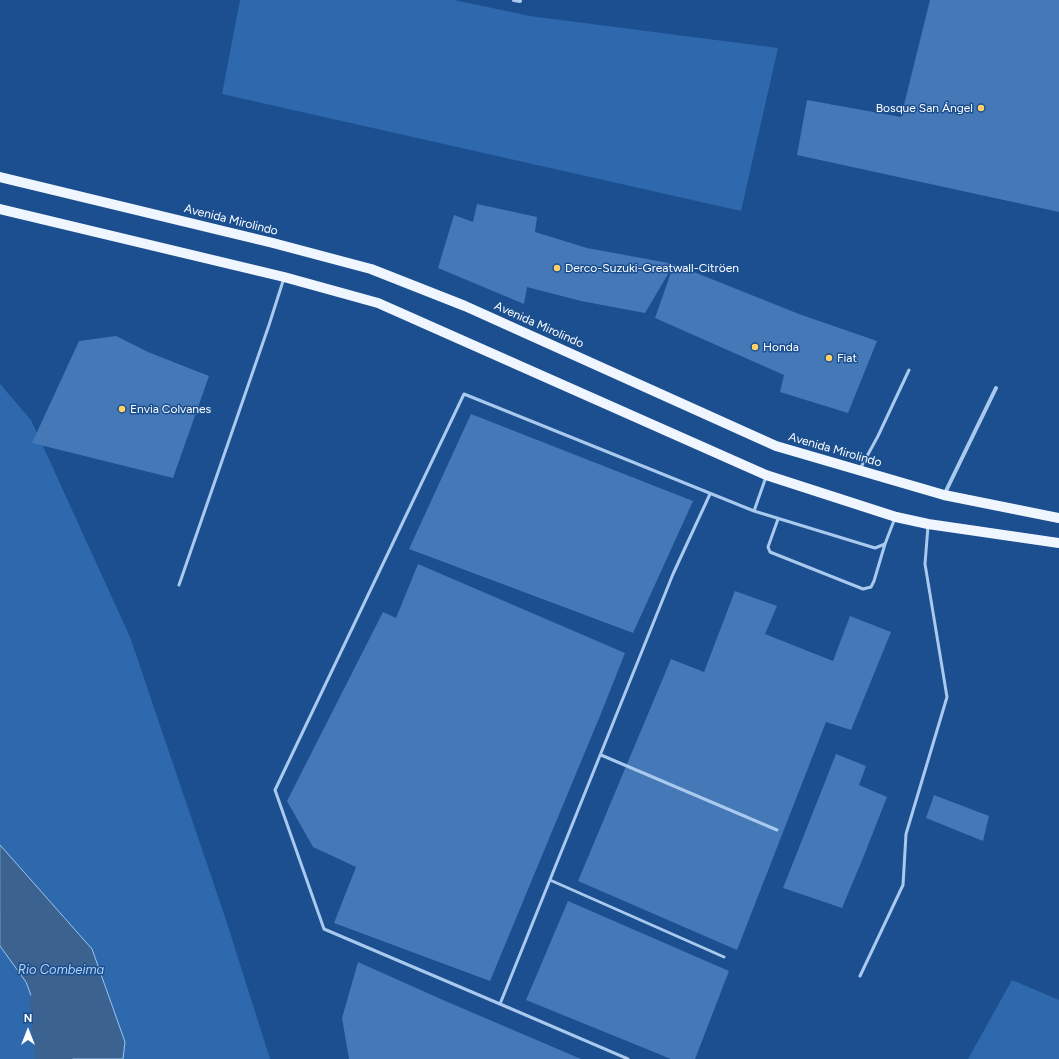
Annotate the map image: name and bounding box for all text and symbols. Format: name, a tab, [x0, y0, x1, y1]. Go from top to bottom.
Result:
place label: Bosque San Ángel	[876, 101, 973, 115]
marker: Bosque San Ángel	[976, 103, 986, 113]
street label: Avenida Mirolindo	[183, 201, 279, 239]
place label: Derco-Suzuki-Greatwall-Citröen	[565, 261, 739, 275]
marker: Derco-Suzuki-Greatwall-Citröen	[552, 263, 562, 273]
street label: Avenida Mirolindo	[492, 299, 586, 351]
place label: Honda	[763, 340, 799, 354]
marker: Honda	[750, 342, 760, 352]
place label: Fiat	[837, 351, 857, 365]
marker: Fiat	[824, 353, 834, 363]
place label: Envia Colvanes	[130, 402, 211, 416]
marker: Envia Colvanes	[117, 404, 127, 414]
street label: Avenida Mirolindo	[787, 430, 883, 470]
water label: Rio Combeima	[18, 962, 104, 978]
north arrow	[8, 1011, 48, 1051]
text: N	[24, 1012, 32, 1025]

